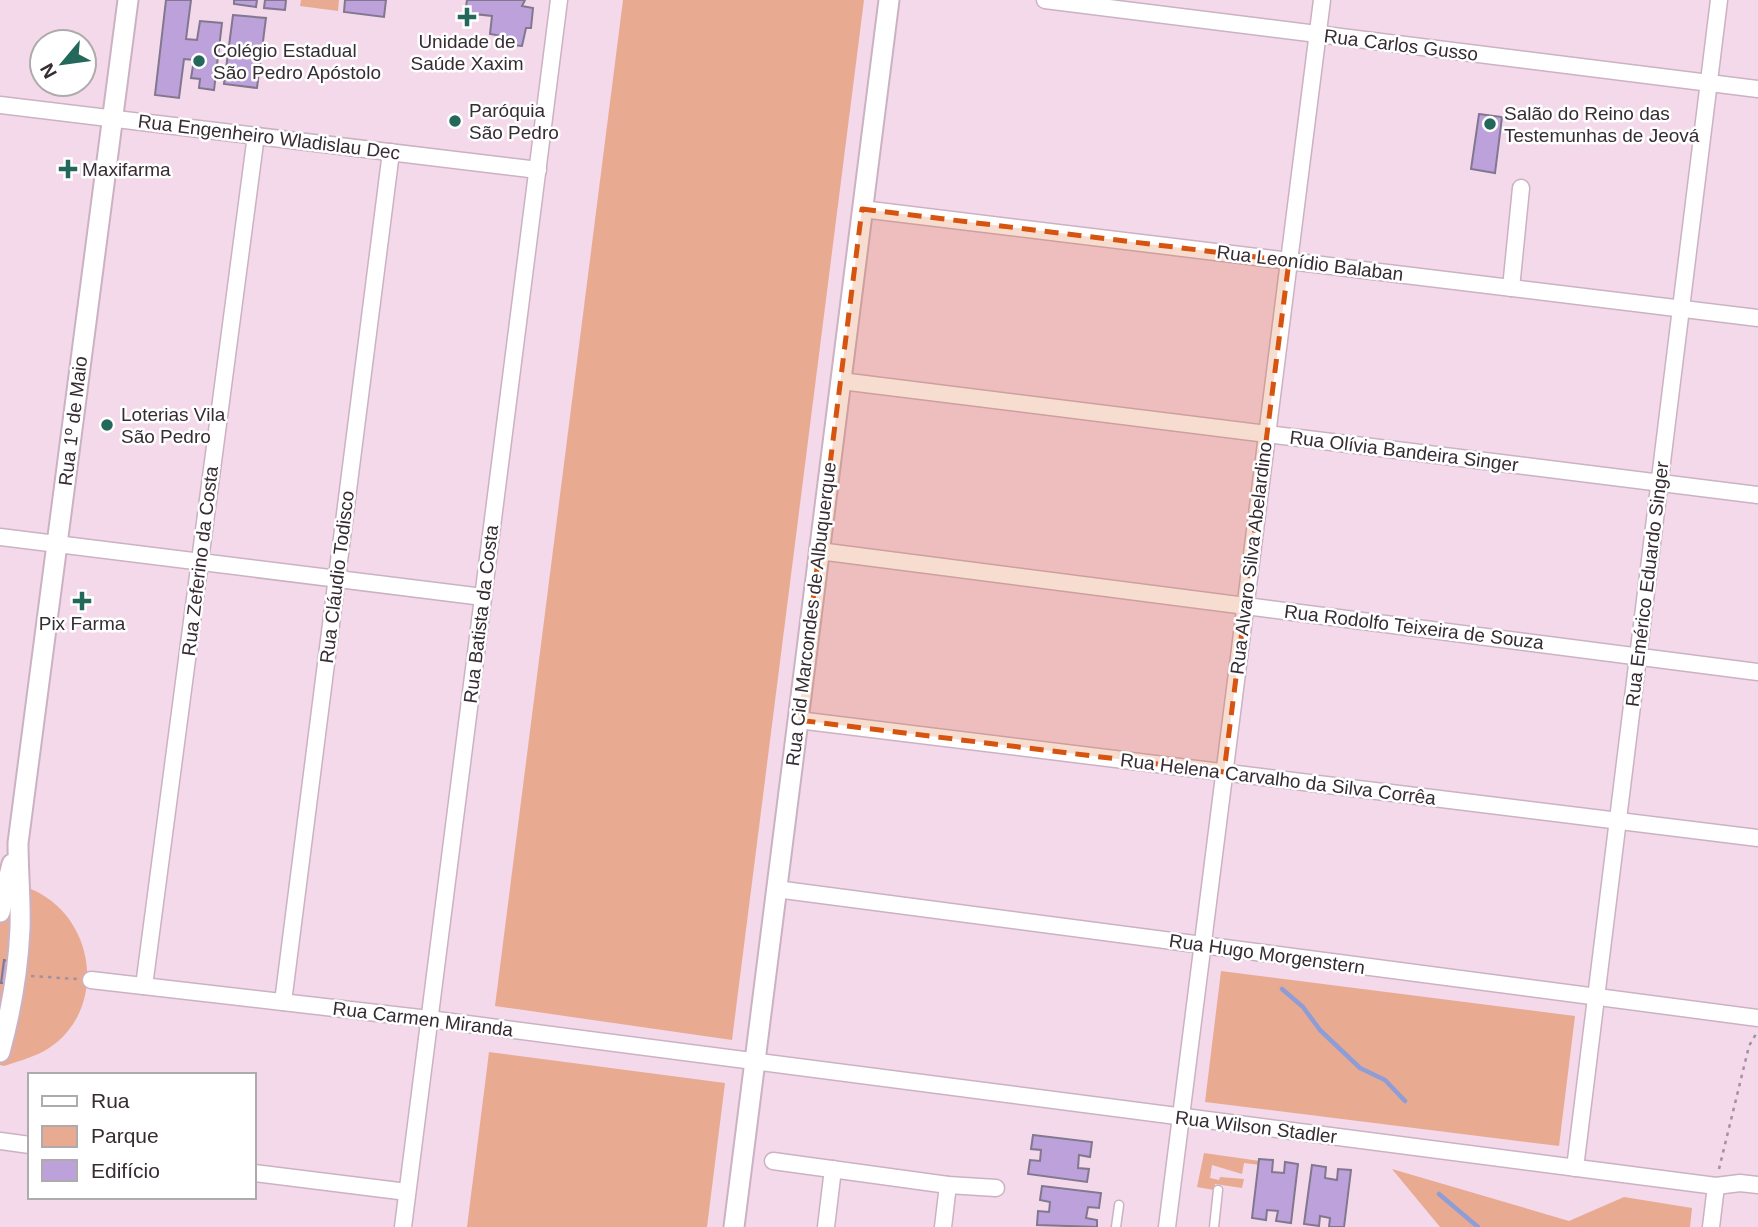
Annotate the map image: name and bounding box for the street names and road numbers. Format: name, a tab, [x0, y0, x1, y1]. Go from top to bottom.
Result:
street label: Rua Carlos Gusso	[1323, 25, 1479, 65]
street label: Rua Engenheiro Wladislau Dec	[137, 110, 401, 164]
street label: Rua Leonídio Balaban	[1215, 241, 1405, 285]
street label: Rua 1º de Maio	[55, 355, 91, 487]
street label: Rua Olívia Bandeira Singer	[1288, 427, 1520, 476]
street label: Rua Alvaro Silva Abelardino	[1226, 440, 1276, 676]
street label: Rua Emérico Eduardo Singer	[1622, 459, 1673, 708]
street label: Rua Cid Marcondes de Albuquerque	[782, 461, 840, 767]
street label: Rua Zeferino da Costa	[178, 464, 222, 657]
street label: Rua Cláudio Todisco	[316, 489, 358, 665]
street label: Rua Batista da Costa	[460, 523, 502, 704]
street label: Rua Rodolfo Teixeira de Souza	[1283, 601, 1546, 653]
street label: Rua Helena Carvalho da Silva Corrêa	[1119, 749, 1437, 809]
street label: Rua Hugo Morgenstern	[1168, 930, 1366, 978]
street label: Rua Carmen Miranda	[332, 998, 515, 1041]
street label: Rua Wilson Stadler	[1174, 1107, 1339, 1147]

